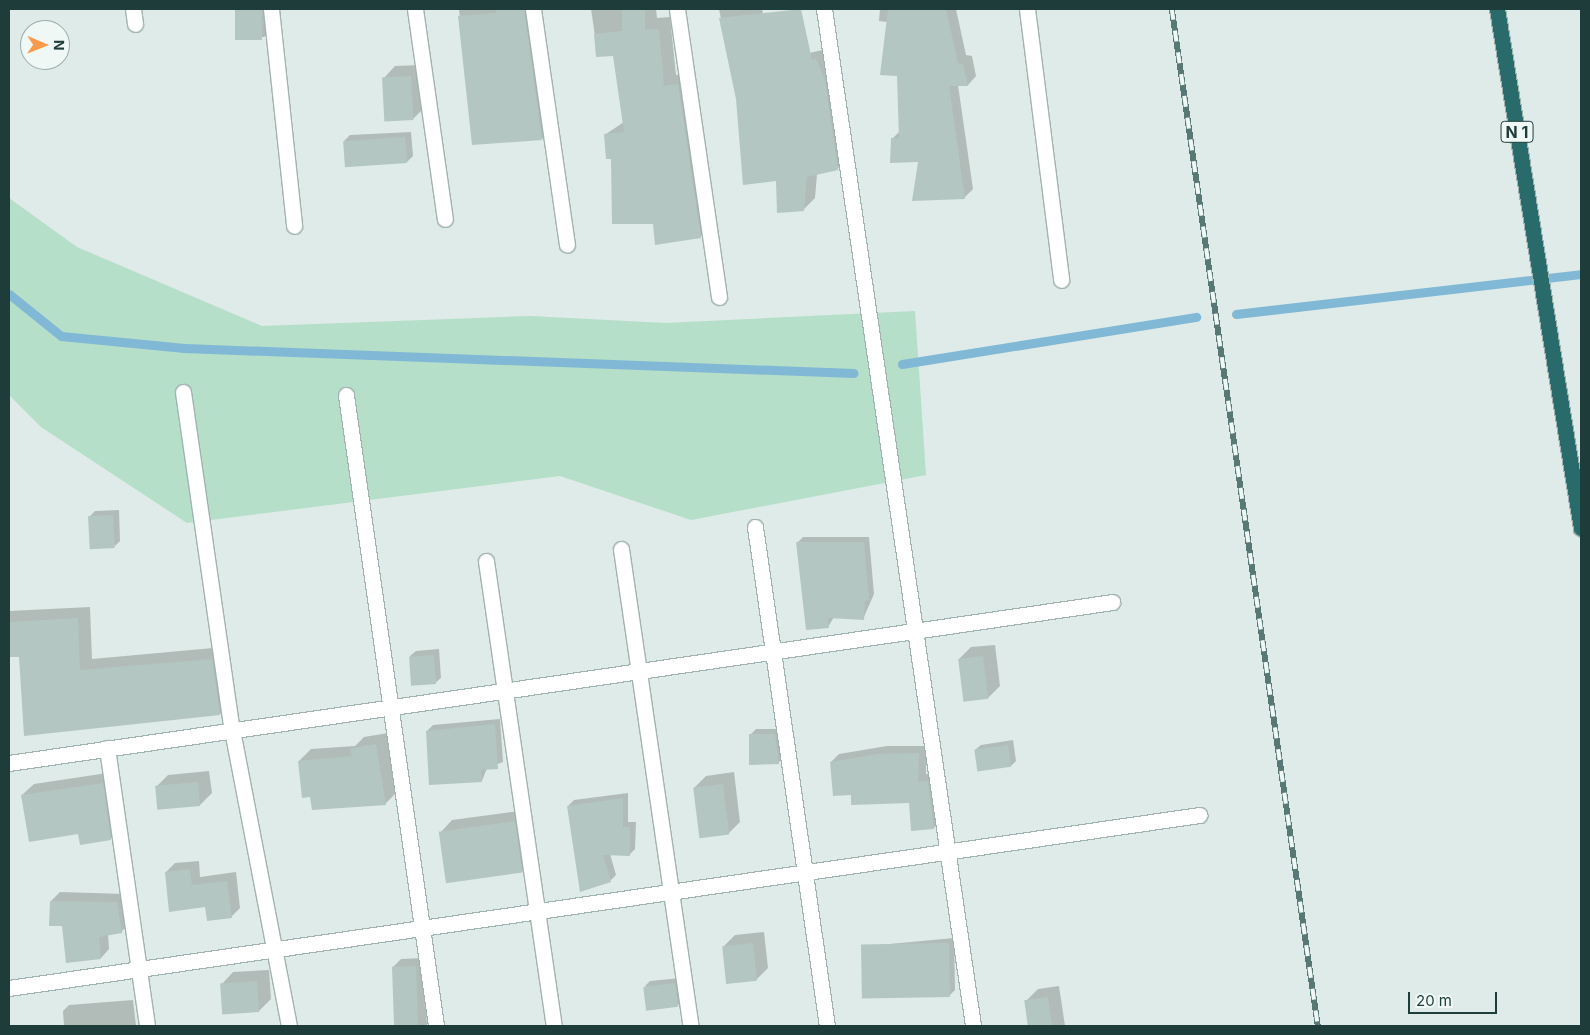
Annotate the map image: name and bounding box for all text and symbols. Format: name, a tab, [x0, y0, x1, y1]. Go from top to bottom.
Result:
north arrow	[20, 20, 70, 70]
text: N	[51, 40, 68, 51]
road number: N 1	[1500, 118, 1534, 146]
scale bar	[1410, 982, 1499, 1014]
text: 20 m	[1416, 991, 1452, 1010]

